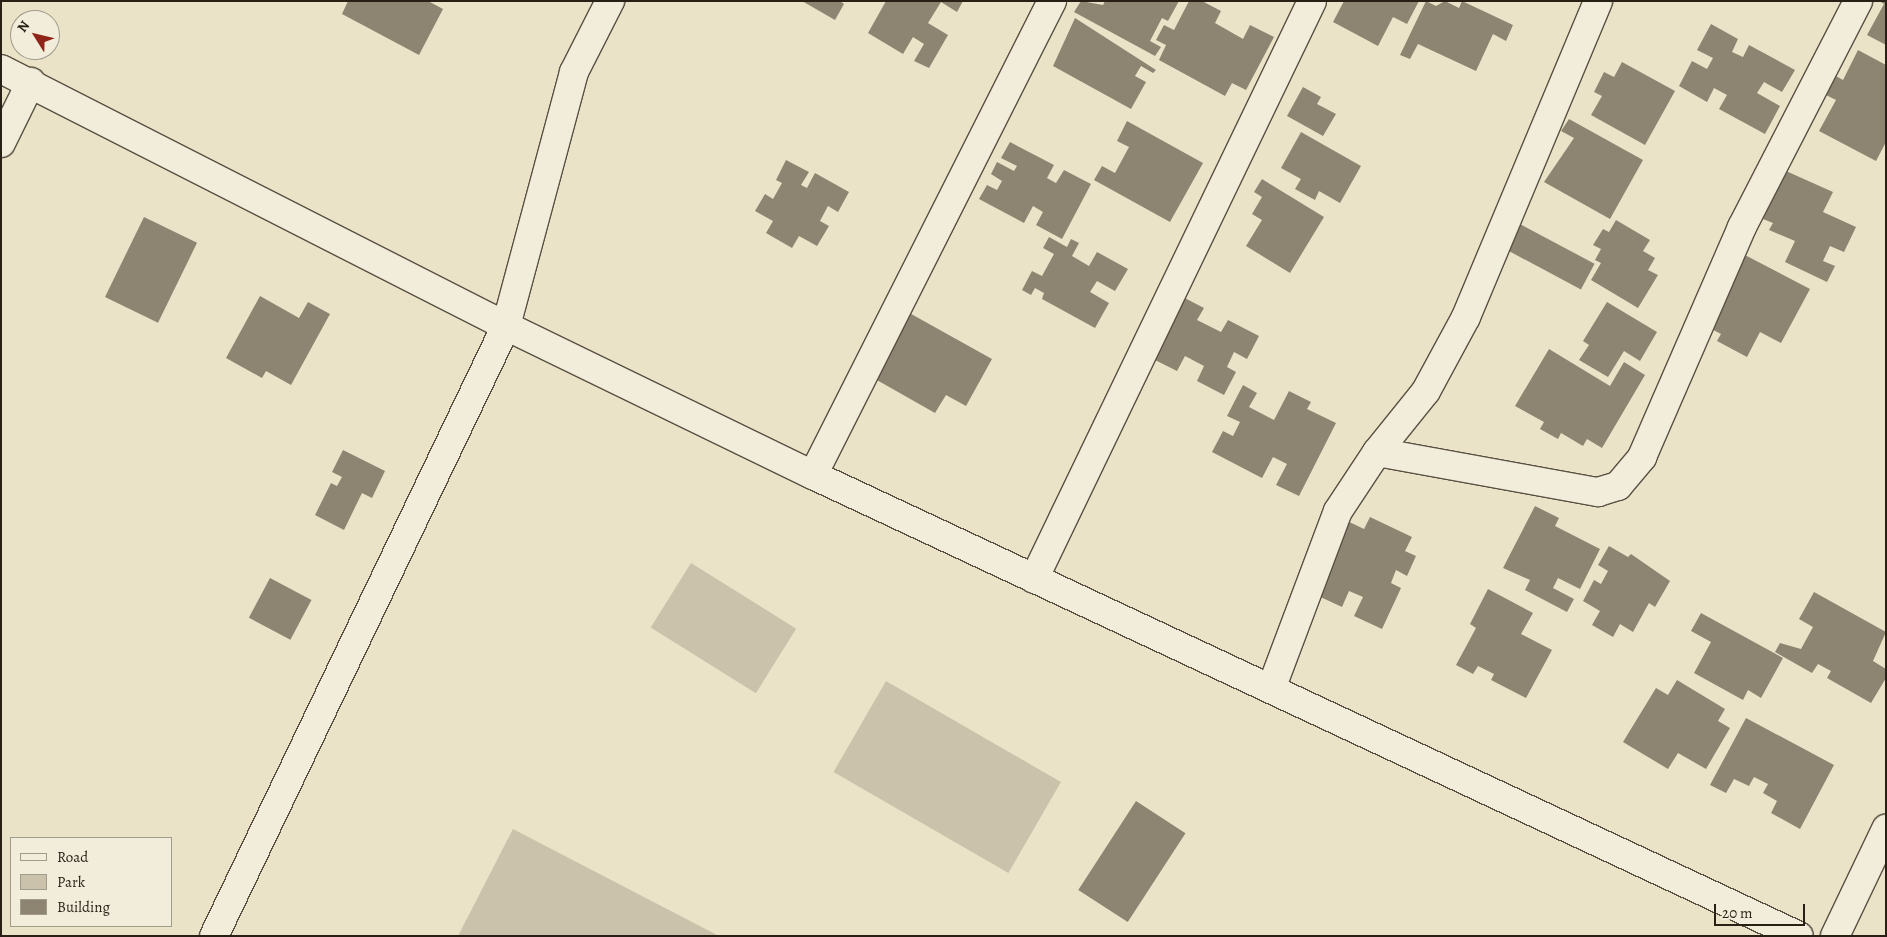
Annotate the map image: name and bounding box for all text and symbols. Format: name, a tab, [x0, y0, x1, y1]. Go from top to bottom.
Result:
north arrow	[10, 10, 60, 60]
text: N	[13, 17, 34, 36]
legend	[10, 837, 172, 927]
text: Road	[57, 847, 88, 867]
text: Park	[57, 872, 85, 892]
scale bar	[1717, 894, 1808, 926]
text: Building	[57, 897, 110, 917]
text: 20 m	[1722, 903, 1753, 923]

